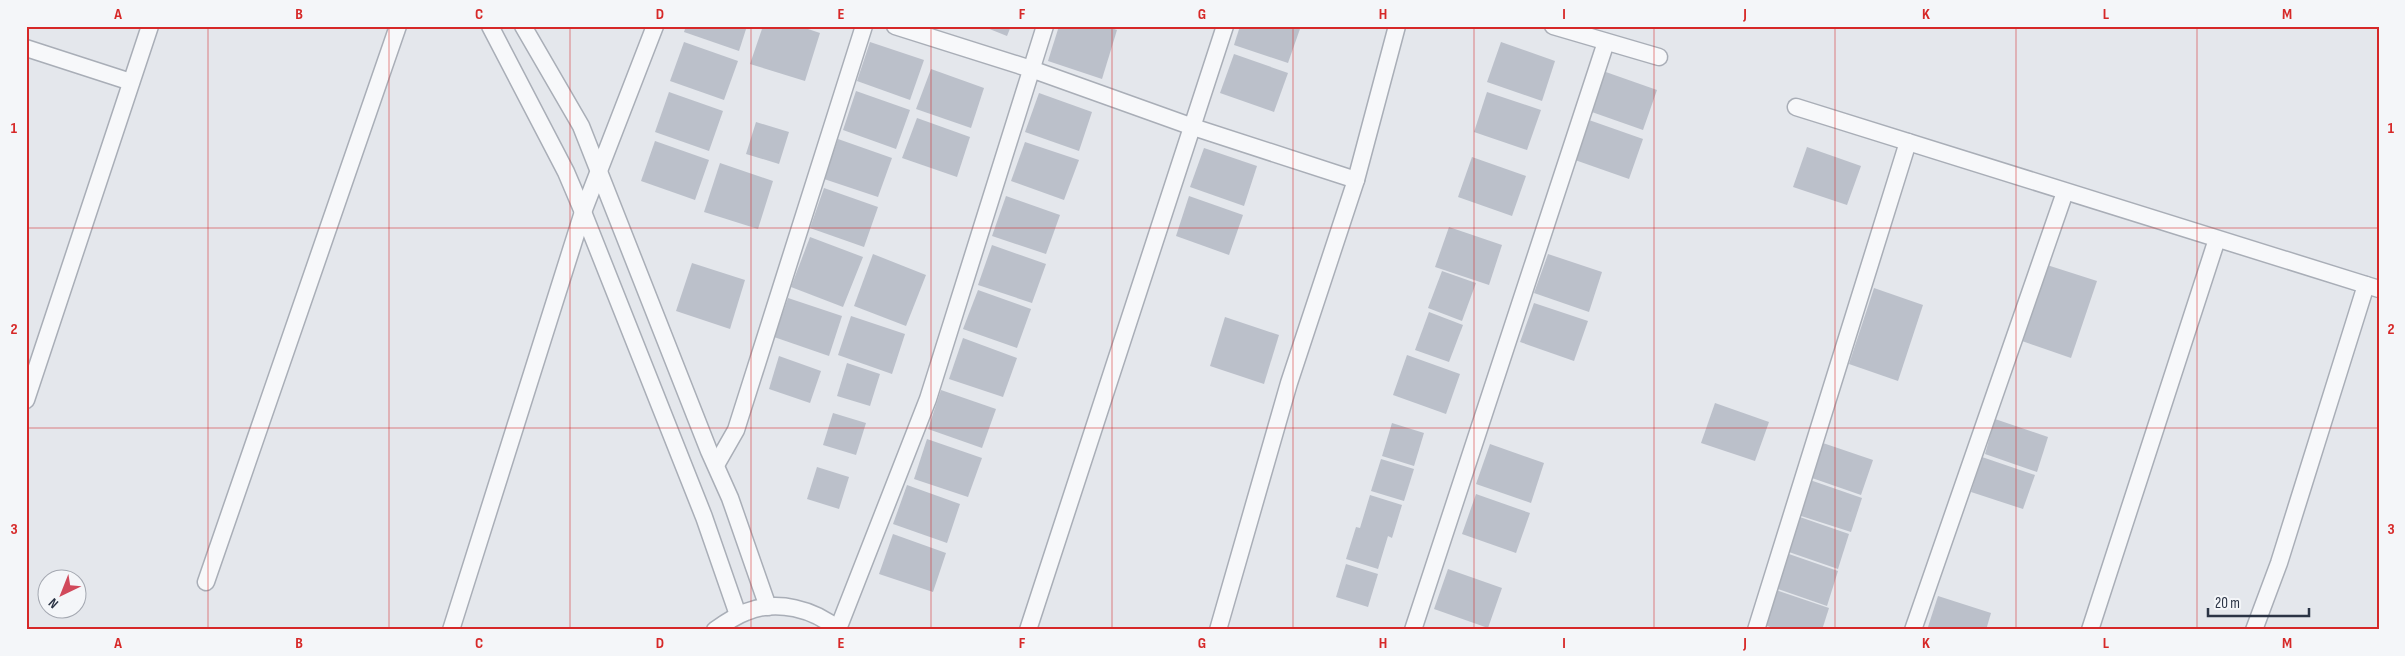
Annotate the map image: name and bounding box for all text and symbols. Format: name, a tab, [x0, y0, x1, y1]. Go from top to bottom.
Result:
text: A	[113, 5, 122, 24]
text: B	[295, 5, 303, 24]
text: C	[475, 5, 483, 24]
text: D	[656, 5, 664, 24]
text: E	[838, 5, 845, 24]
text: F	[1019, 5, 1026, 24]
text: G	[1198, 5, 1206, 24]
text: H	[1379, 5, 1387, 24]
text: I	[1562, 5, 1566, 24]
text: J	[1742, 5, 1747, 24]
text: K	[1922, 5, 1930, 24]
text: L	[2103, 5, 2110, 24]
text: M	[2282, 5, 2292, 24]
text: 1	[11, 119, 18, 138]
text: 1	[2388, 119, 2395, 138]
text: 2	[10, 320, 18, 339]
text: 2	[2387, 320, 2395, 339]
text: 3	[10, 520, 18, 539]
text: 3	[2387, 520, 2395, 539]
north arrow	[38, 568, 88, 618]
scale bar	[2208, 586, 2309, 618]
text: N	[45, 594, 62, 612]
text: 20 m	[2215, 594, 2240, 613]
text: A	[113, 634, 122, 653]
text: B	[295, 634, 303, 653]
text: C	[475, 634, 483, 653]
text: D	[656, 634, 664, 653]
text: E	[838, 634, 845, 653]
text: F	[1019, 634, 1026, 653]
text: G	[1198, 634, 1206, 653]
text: H	[1379, 634, 1387, 653]
text: I	[1562, 634, 1566, 653]
text: J	[1742, 634, 1747, 653]
text: K	[1922, 634, 1930, 653]
text: L	[2103, 634, 2110, 653]
text: M	[2282, 634, 2292, 653]

